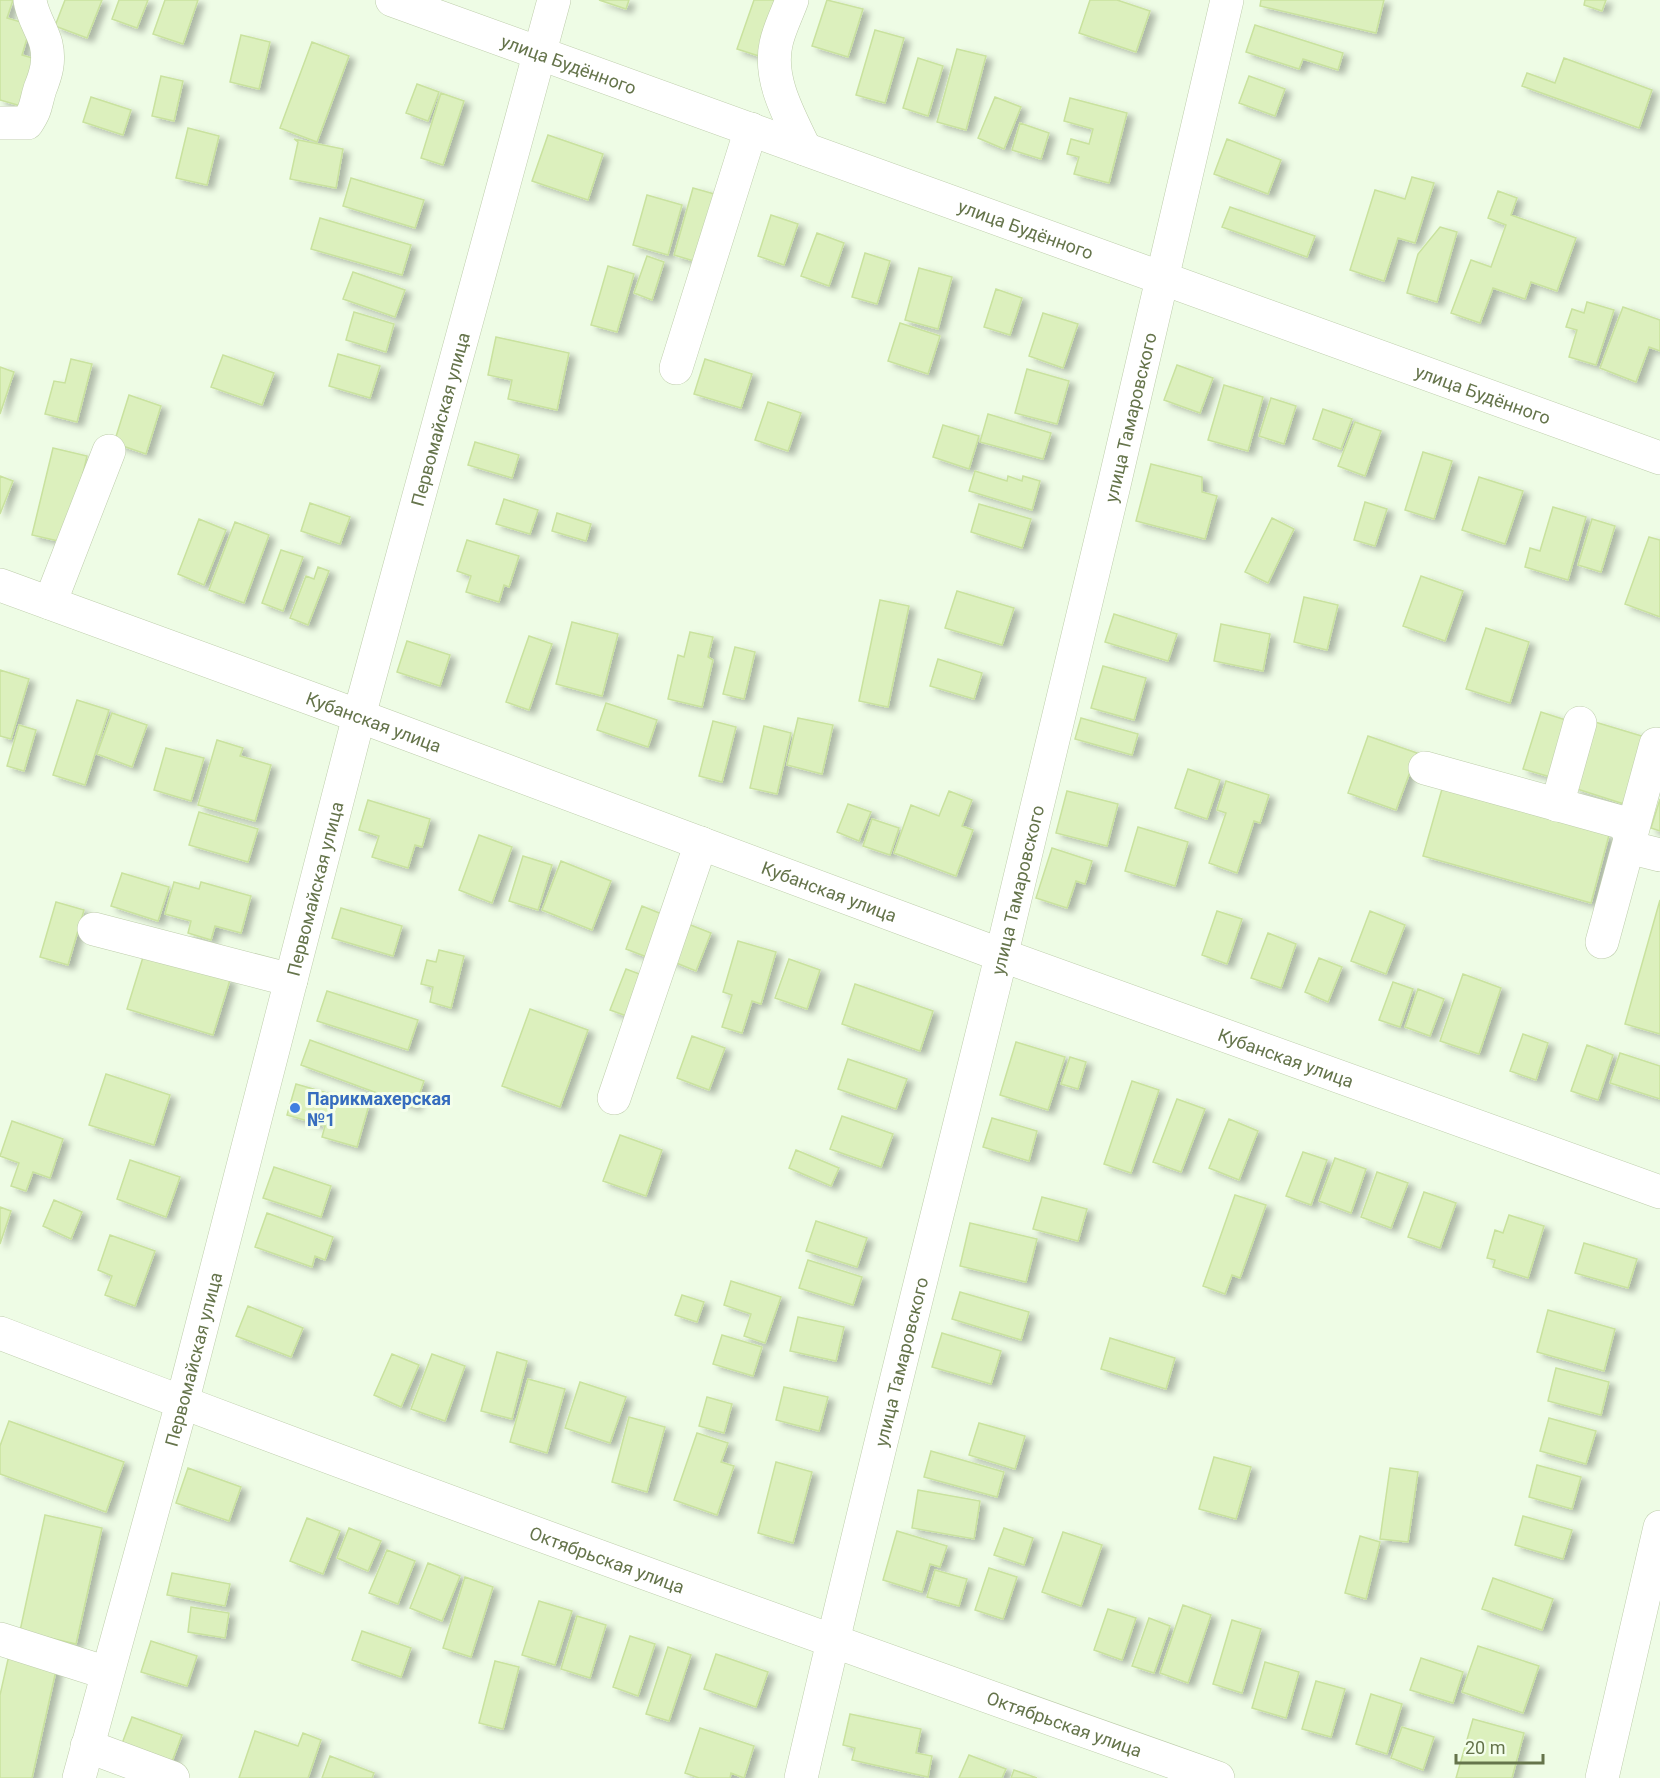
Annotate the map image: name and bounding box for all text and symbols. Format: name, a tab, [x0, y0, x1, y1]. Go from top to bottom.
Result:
street label: улица Будённого	[498, 30, 639, 98]
street label: улица Будённого	[955, 195, 1096, 263]
street label: Первомайская улица	[406, 330, 474, 508]
street label: улица Тамаровского	[1100, 330, 1160, 504]
street label: улица Будённого	[1412, 360, 1554, 428]
street label: Кубанская улица	[303, 687, 444, 756]
street label: Первомайская улица	[282, 799, 347, 978]
street label: улица Тамаровского	[987, 803, 1048, 977]
street label: Кубанская улица	[759, 856, 900, 926]
street label: Кубанская улица	[1215, 1023, 1357, 1091]
place label: Парикмахерская №1	[307, 1088, 451, 1130]
marker: Парикмахерская №1	[288, 1101, 302, 1115]
street label: Первомайская улица	[160, 1270, 226, 1449]
street label: улица Тамаровского	[870, 1275, 932, 1449]
street label: Октябрьская улица	[527, 1522, 687, 1597]
street label: Октябрьская улица	[984, 1686, 1145, 1761]
scale bar	[1456, 1727, 1543, 1765]
text: 20 m	[1465, 1737, 1505, 1758]

